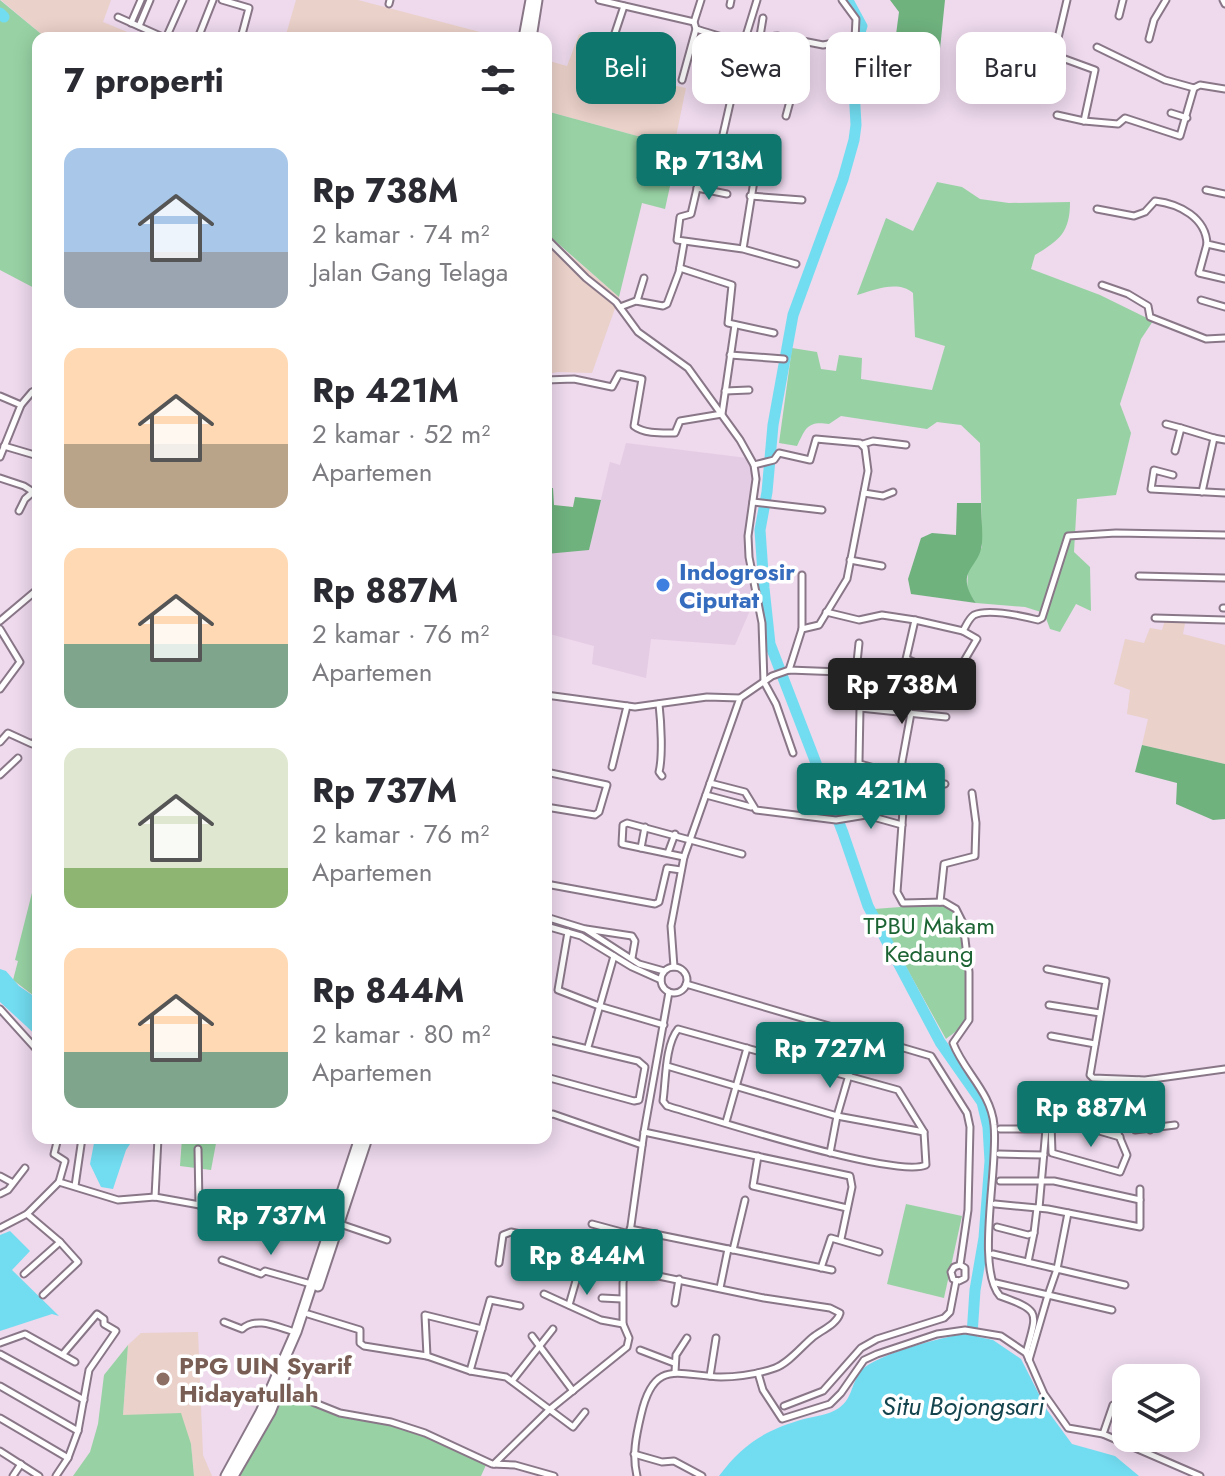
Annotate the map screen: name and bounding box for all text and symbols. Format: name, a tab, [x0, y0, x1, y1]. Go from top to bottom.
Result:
chip: Beli	[576, 32, 676, 104]
chip: Sewa	[692, 32, 810, 104]
chip: Filter	[826, 32, 940, 104]
chip: Baru	[956, 32, 1066, 104]
text: 7 properti	[64, 56, 224, 105]
icon: filters	[476, 58, 520, 102]
pin: Rp 713M	[635, 134, 783, 202]
text: Rp 713M	[655, 141, 763, 179]
text: Rp 738M	[312, 166, 458, 215]
icon: home	[128, 180, 224, 276]
text: 2 kamar · 74 m²	[312, 215, 490, 253]
text: Jalan Gang Telaga	[312, 253, 508, 291]
text: Rp 421M	[312, 366, 459, 415]
icon: home	[128, 380, 224, 476]
text: 2 kamar · 52 m²	[312, 415, 490, 453]
text: Apartemen	[312, 453, 432, 491]
place label: Indogrosir Ciputat	[679, 554, 795, 617]
text: Rp 887M	[312, 566, 458, 615]
marker: Indogrosir Ciputat	[654, 576, 672, 594]
icon: home	[128, 580, 224, 676]
text: 2 kamar · 76 m²	[312, 615, 489, 653]
text: Apartemen	[312, 653, 432, 691]
pin: Rp 738M	[828, 658, 976, 726]
text: Rp 738M	[846, 665, 958, 703]
pin: Rp 421M	[797, 763, 945, 831]
text: Rp 737M	[312, 766, 457, 815]
text: Rp 421M	[815, 770, 927, 808]
icon: home	[128, 780, 224, 876]
text: 2 kamar · 76 m²	[312, 815, 489, 853]
text: Apartemen	[312, 853, 432, 891]
park label: TPBU Makam Kedaung	[863, 908, 995, 971]
text: Rp 844M	[312, 966, 464, 1015]
icon: home	[128, 980, 224, 1076]
text: 2 kamar · 80 m²	[312, 1015, 491, 1053]
pin: Rp 727M	[756, 1022, 904, 1090]
text: Rp 727M	[774, 1029, 886, 1067]
text: Apartemen	[312, 1053, 432, 1091]
pin: Rp 887M	[1017, 1081, 1165, 1149]
text: Rp 887M	[1035, 1088, 1147, 1126]
pin: Rp 737M	[197, 1189, 345, 1257]
text: Rp 737M	[216, 1196, 326, 1234]
pin: Rp 844M	[513, 1229, 661, 1297]
text: Rp 844M	[529, 1236, 645, 1274]
place label: PPG UIN Syarif Hidayatullah	[179, 1348, 353, 1411]
map controls	[1112, 1364, 1200, 1452]
button: layers	[1112, 1364, 1200, 1452]
marker: PPG UIN Syarif Hidayatullah	[154, 1370, 172, 1388]
water label: Situ Bojongsari	[882, 1387, 1045, 1425]

